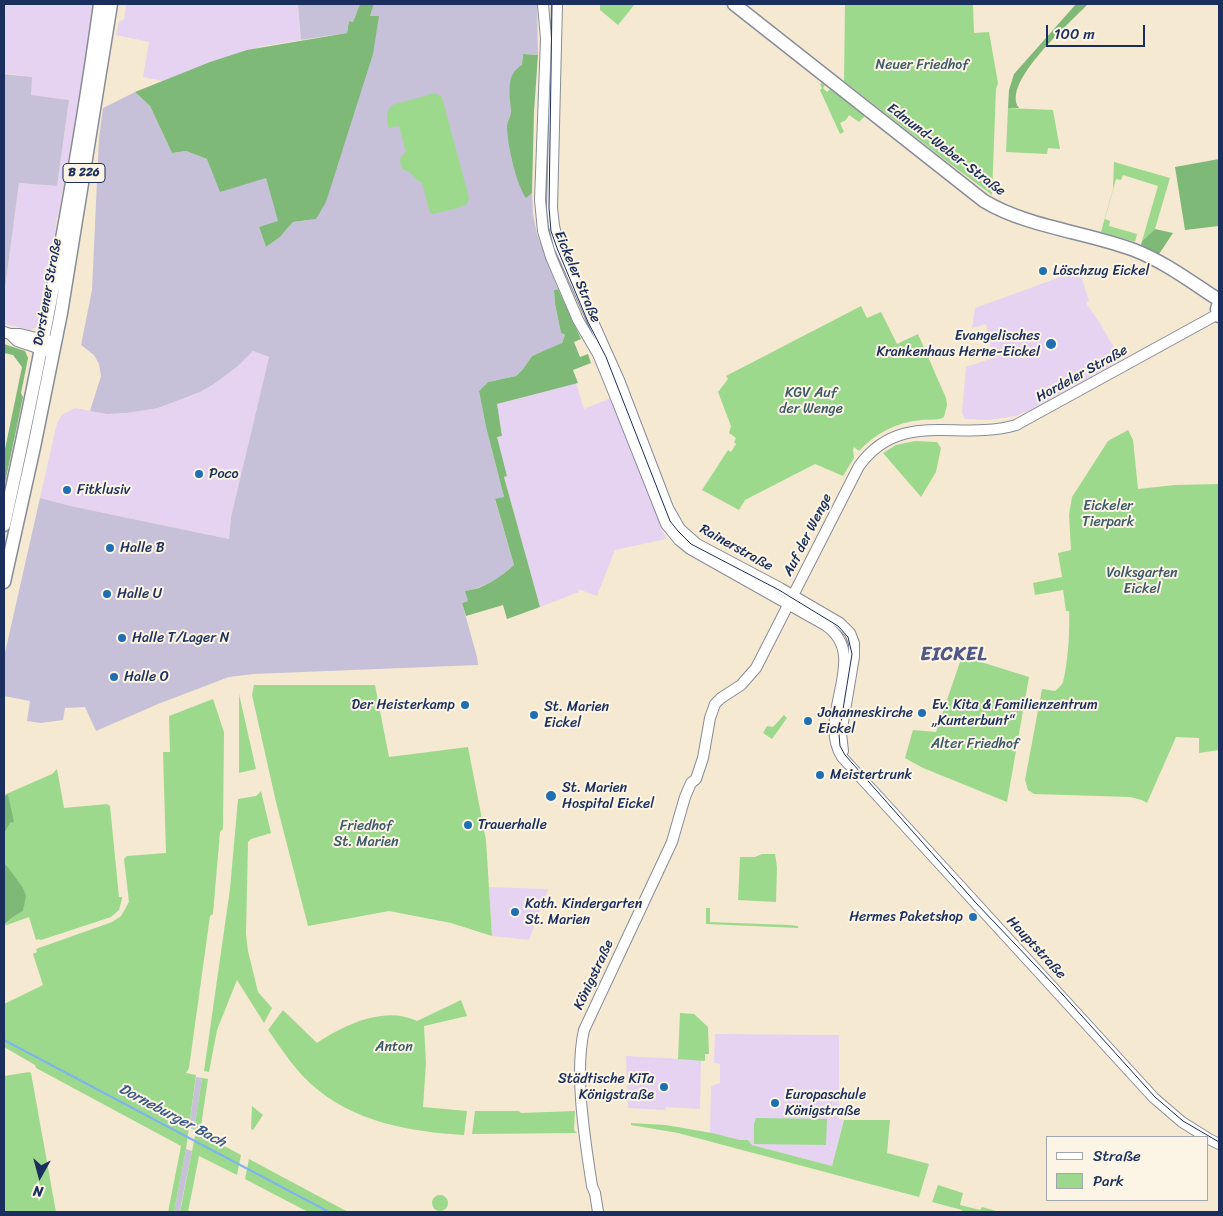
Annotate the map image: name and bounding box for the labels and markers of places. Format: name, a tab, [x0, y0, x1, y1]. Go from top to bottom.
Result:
place label: Löschzug Eickel	[1053, 263, 1149, 279]
marker: Löschzug Eickel	[1037, 265, 1049, 277]
place label: Evangelisches Krankenhaus Herne-Eickel	[876, 328, 1040, 361]
marker: Evangelisches Krankenhaus Herne-Eickel	[1044, 337, 1058, 351]
place label: Poco	[209, 466, 239, 482]
marker: Poco	[193, 468, 205, 480]
place label: Fitklusiv	[77, 482, 130, 498]
marker: Fitklusiv	[61, 484, 73, 496]
place label: Halle B	[120, 540, 165, 556]
marker: Halle B	[104, 542, 116, 554]
place label: Halle U	[117, 586, 162, 602]
marker: Halle U	[101, 588, 113, 600]
place label: Halle T/Lager N	[132, 630, 229, 646]
marker: Halle T/Lager N	[116, 632, 128, 644]
place label: Halle O	[124, 669, 169, 685]
marker: Halle O	[108, 671, 120, 683]
place label: Der Heisterkamp	[351, 697, 455, 713]
place label: Ev. Kita & Familienzentrum „Kunterbunt“	[932, 697, 1098, 730]
marker: Der Heisterkamp	[459, 699, 471, 711]
place label: St. Marien Eickel	[544, 699, 609, 732]
place label: Johanneskirche Eickel	[818, 705, 913, 738]
marker: Ev. Kita & Familienzentrum „Kunterbunt“	[916, 707, 928, 719]
marker: St. Marien Eickel	[528, 709, 540, 721]
marker: Johanneskirche Eickel	[802, 715, 814, 727]
place label: Meistertrunk	[830, 767, 912, 783]
marker: Meistertrunk	[814, 769, 826, 781]
place label: St. Marien Hospital Eickel	[562, 780, 654, 812]
marker: St. Marien Hospital Eickel	[544, 789, 558, 803]
place label: Trauerhalle	[478, 817, 547, 833]
marker: Trauerhalle	[462, 819, 474, 831]
place label: Kath. Kindergarten St. Marien	[525, 896, 642, 929]
marker: Kath. Kindergarten St. Marien	[509, 906, 521, 918]
place label: Hermes Paketshop	[849, 909, 963, 925]
marker: Hermes Paketshop	[967, 911, 979, 923]
place label: Städtische KiTa Königstraße	[558, 1071, 654, 1104]
marker: Städtische KiTa Königstraße	[658, 1081, 670, 1093]
place label: Europaschule Königstraße	[785, 1087, 866, 1120]
marker: Europaschule Königstraße	[769, 1097, 781, 1109]

